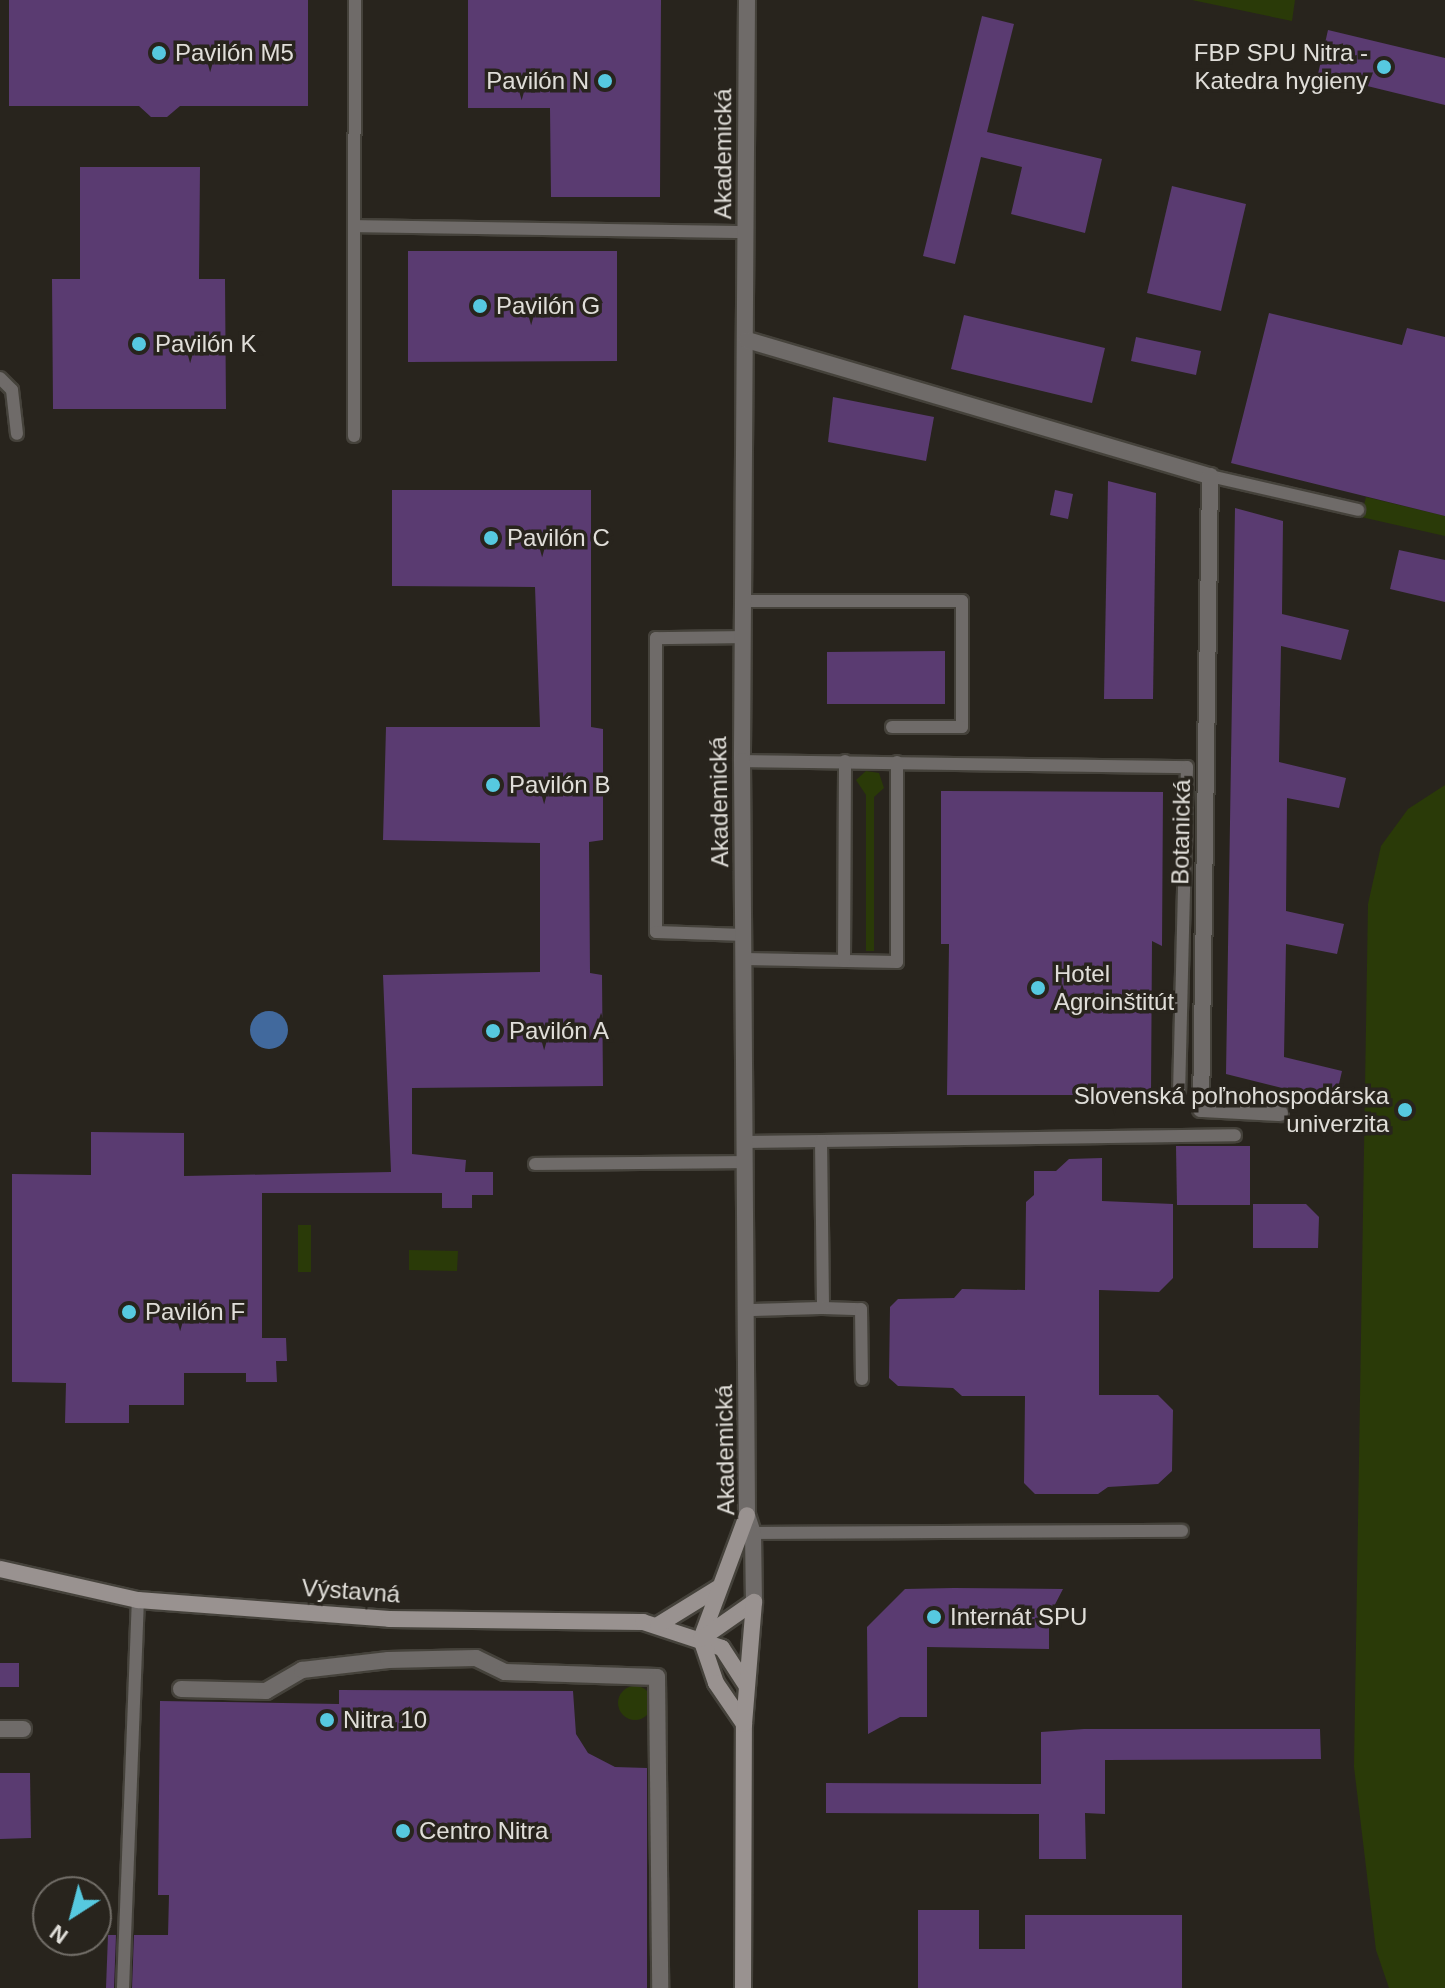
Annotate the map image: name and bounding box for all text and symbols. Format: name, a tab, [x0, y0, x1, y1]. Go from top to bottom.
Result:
place label: Pavilón M5	[175, 39, 294, 67]
place label: FBP SPU Nitra - Katedra hygieny	[1193, 39, 1368, 95]
marker: Pavilón M5	[150, 44, 168, 62]
marker: FBP SPU Nitra - Katedra hygieny	[1375, 58, 1393, 76]
place label: Pavilón N	[486, 67, 589, 95]
marker: Pavilón N	[596, 72, 614, 90]
street label: Akademická	[709, 89, 737, 219]
place label: Pavilón G	[496, 292, 600, 320]
marker: Pavilón G	[471, 297, 489, 315]
place label: Pavilón K	[155, 330, 256, 358]
marker: Pavilón K	[130, 335, 148, 353]
place label: Pavilón C	[507, 524, 610, 552]
marker: Pavilón C	[482, 529, 500, 547]
street label: Akademická	[703, 736, 735, 868]
place label: Pavilón B	[509, 771, 610, 799]
marker: Pavilón B	[484, 776, 502, 794]
street label: Botanická	[1166, 779, 1196, 885]
place label: Hotel Agroinštitút	[1054, 960, 1174, 1016]
marker: Hotel Agroinštitút	[1029, 979, 1047, 997]
place label: Pavilón A	[509, 1017, 610, 1045]
marker: Pavilón A	[484, 1022, 502, 1040]
place label: Slovenská poľnohospodárska univerzita	[1074, 1082, 1389, 1138]
marker: Slovenská poľnohospodárska univerzita	[1396, 1101, 1414, 1119]
place label: Pavilón F	[145, 1298, 245, 1326]
marker: Pavilón F	[120, 1303, 138, 1321]
street label: Akademická	[709, 1384, 741, 1516]
street label: Výstavná	[301, 1573, 401, 1609]
place label: Internát SPU	[950, 1603, 1087, 1631]
marker: Internát SPU	[925, 1608, 943, 1626]
place label: Nitra 10	[343, 1706, 427, 1734]
marker: Nitra 10	[318, 1711, 336, 1729]
place label: Centro Nitra	[419, 1817, 548, 1845]
marker: Centro Nitra	[394, 1822, 412, 1840]
north arrow	[32, 1876, 112, 1956]
text: N	[45, 1919, 73, 1949]

